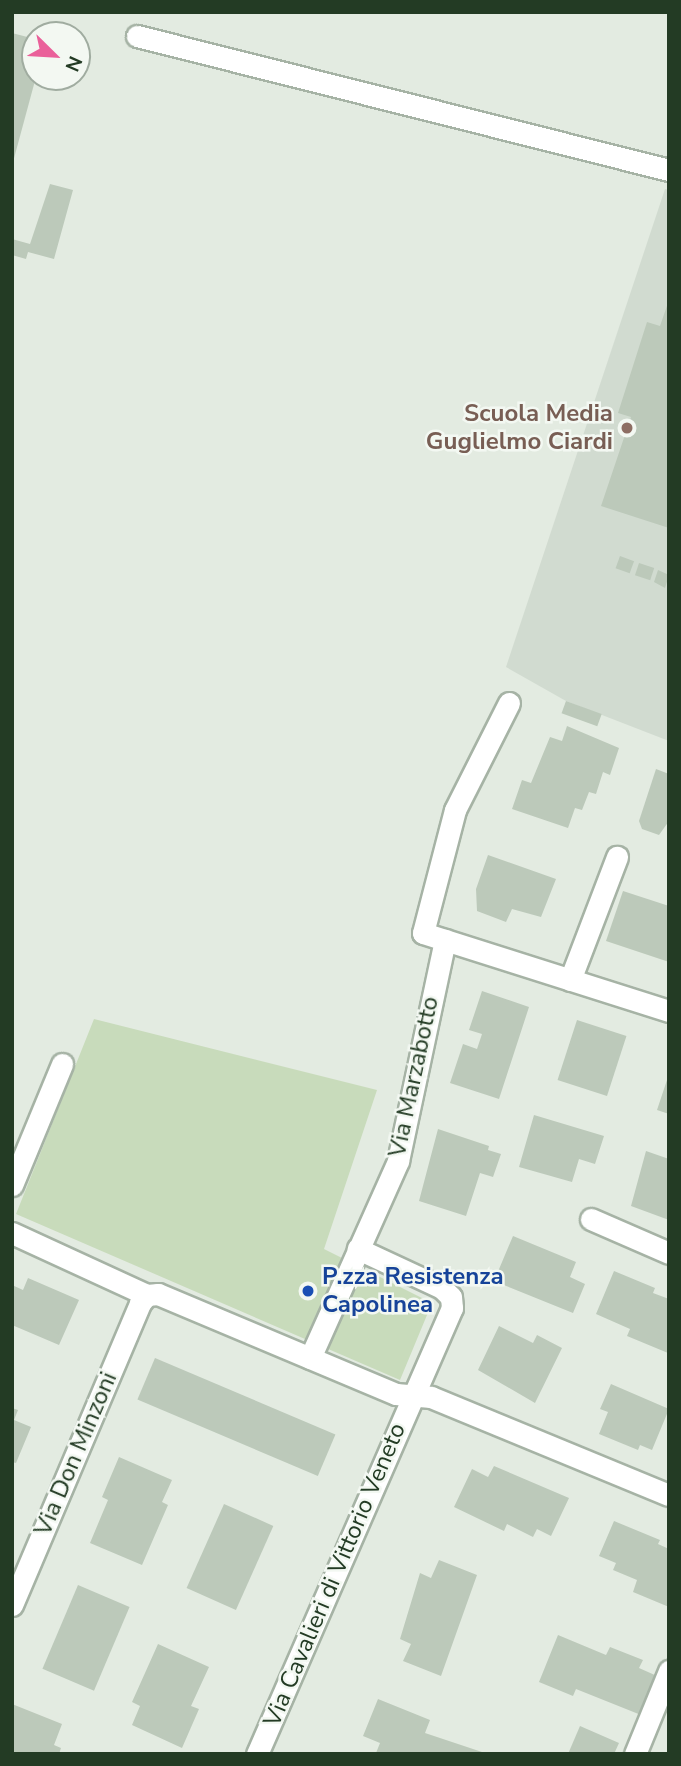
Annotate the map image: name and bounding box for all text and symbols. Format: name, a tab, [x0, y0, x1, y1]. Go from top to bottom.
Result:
north arrow	[21, 21, 91, 91]
text: N	[59, 52, 88, 76]
place label: Scuola Media Guglielmo Ciardi	[426, 400, 613, 456]
marker: Scuola Media Guglielmo Ciardi	[619, 420, 635, 436]
street label: Via Marzabotto	[383, 994, 445, 1160]
place label: P.zza Resistenza Capolinea	[322, 1263, 504, 1319]
marker: P.zza Resistenza Capolinea	[300, 1283, 316, 1299]
street label: Via Don Minzoni	[29, 1368, 123, 1540]
street label: Via Cavalieri di Vittorio Veneto	[258, 1419, 412, 1731]

